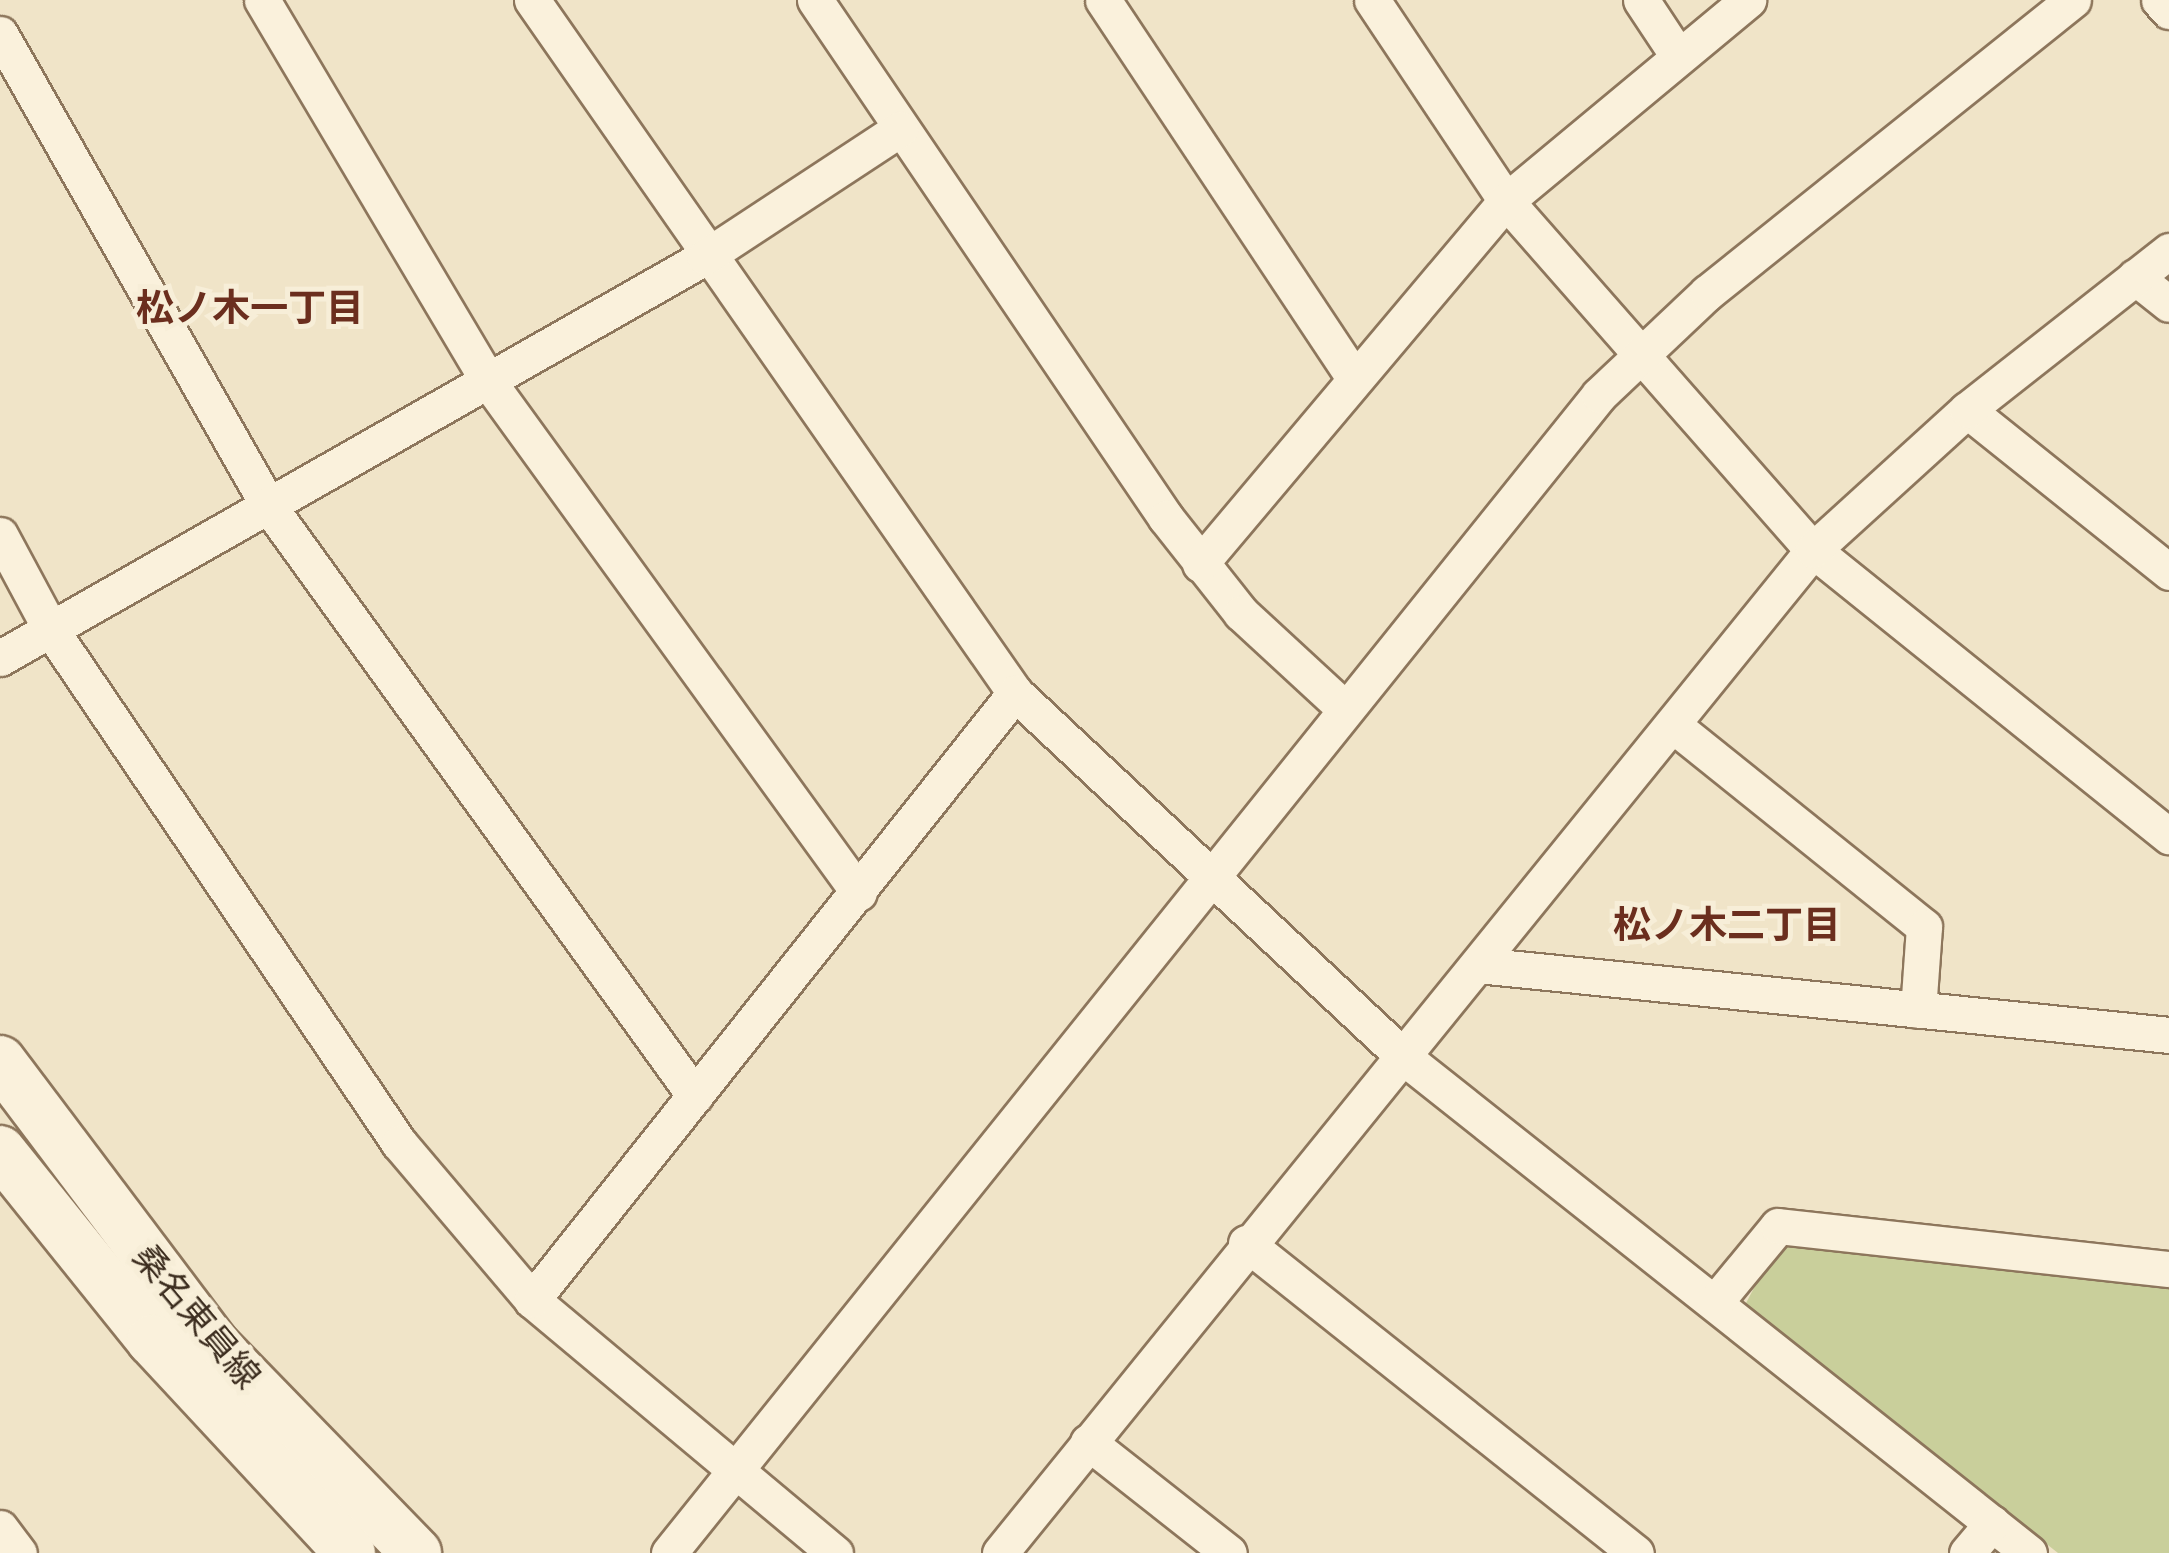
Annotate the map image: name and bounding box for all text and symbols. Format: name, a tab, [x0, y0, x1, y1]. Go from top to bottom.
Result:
district label: 松ノ木一丁目	[136, 286, 364, 332]
district label: 松ノ木二丁目	[1613, 903, 1841, 949]
street label: 桑名東員線	[124, 1236, 268, 1398]

